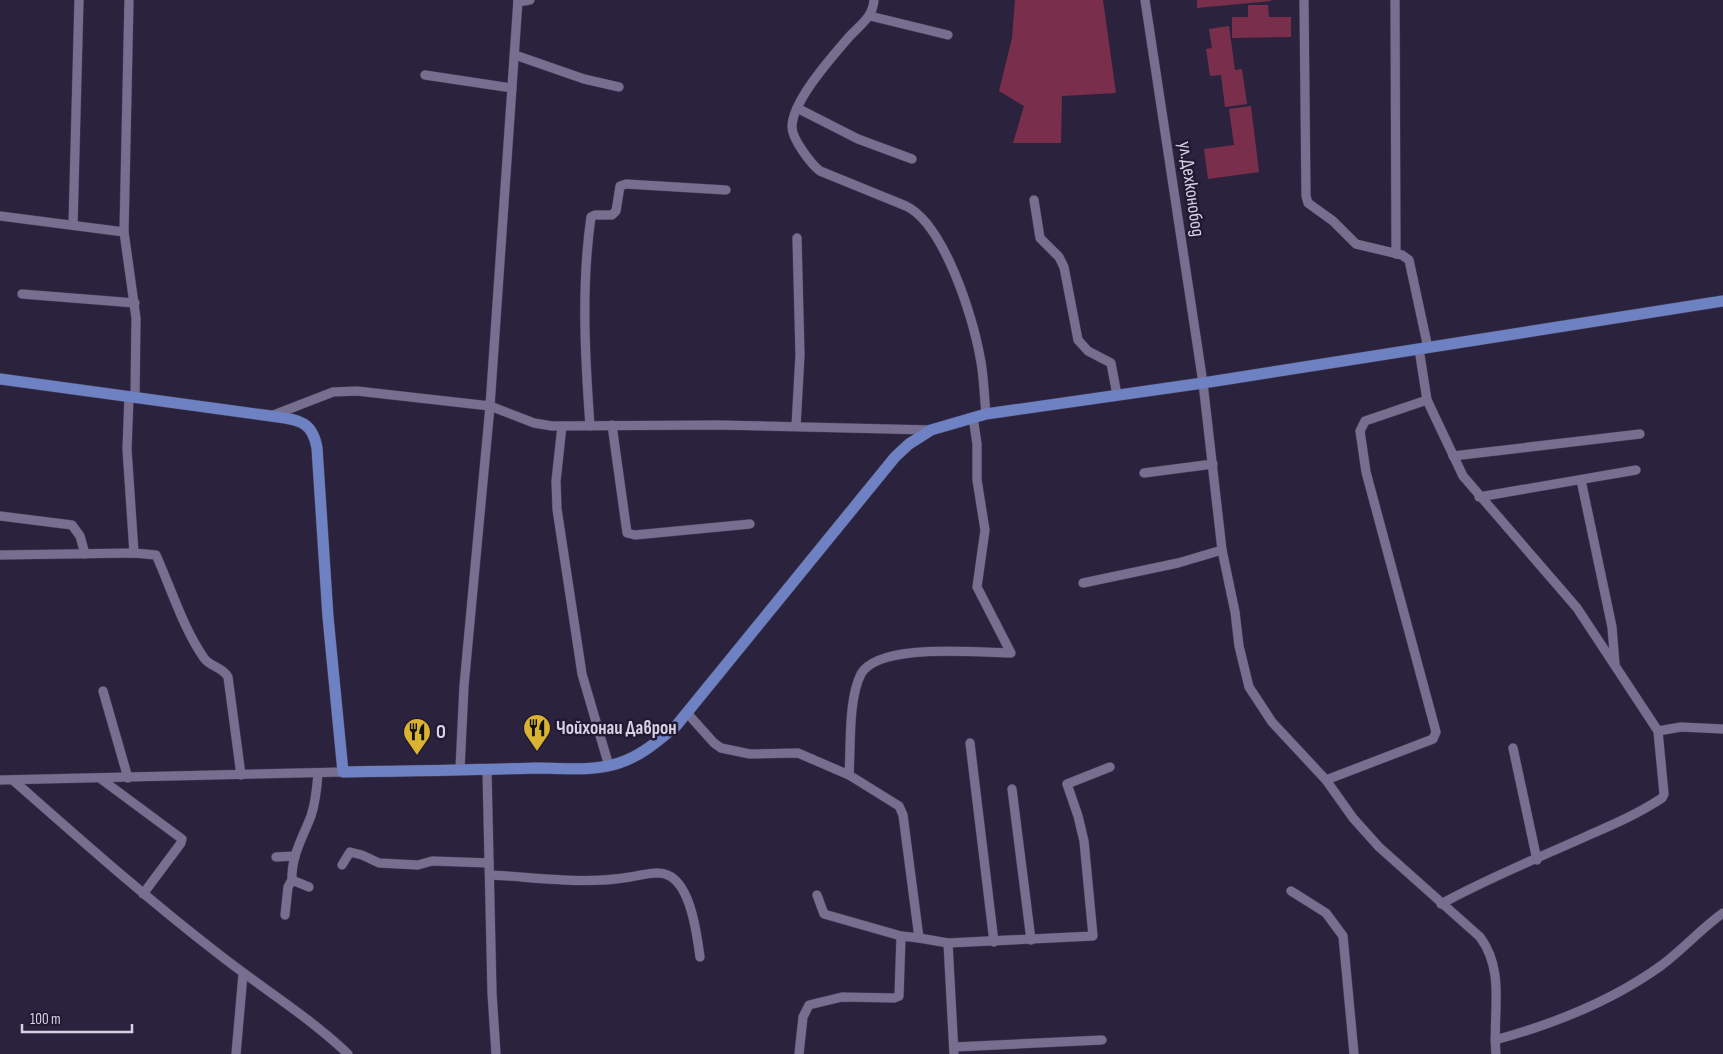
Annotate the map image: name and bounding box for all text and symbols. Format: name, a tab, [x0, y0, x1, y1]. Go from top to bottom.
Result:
street label: ул.Дехконобод	[1173, 140, 1209, 238]
restaurant icon: Чойхонаи Даврон	[522, 713, 552, 752]
restaurant icon: O	[402, 717, 432, 756]
place label: Чойхонаи Даврон	[556, 717, 676, 740]
place label: O	[436, 721, 446, 744]
scale bar	[22, 1002, 132, 1034]
text: 100 m	[30, 1010, 61, 1029]

